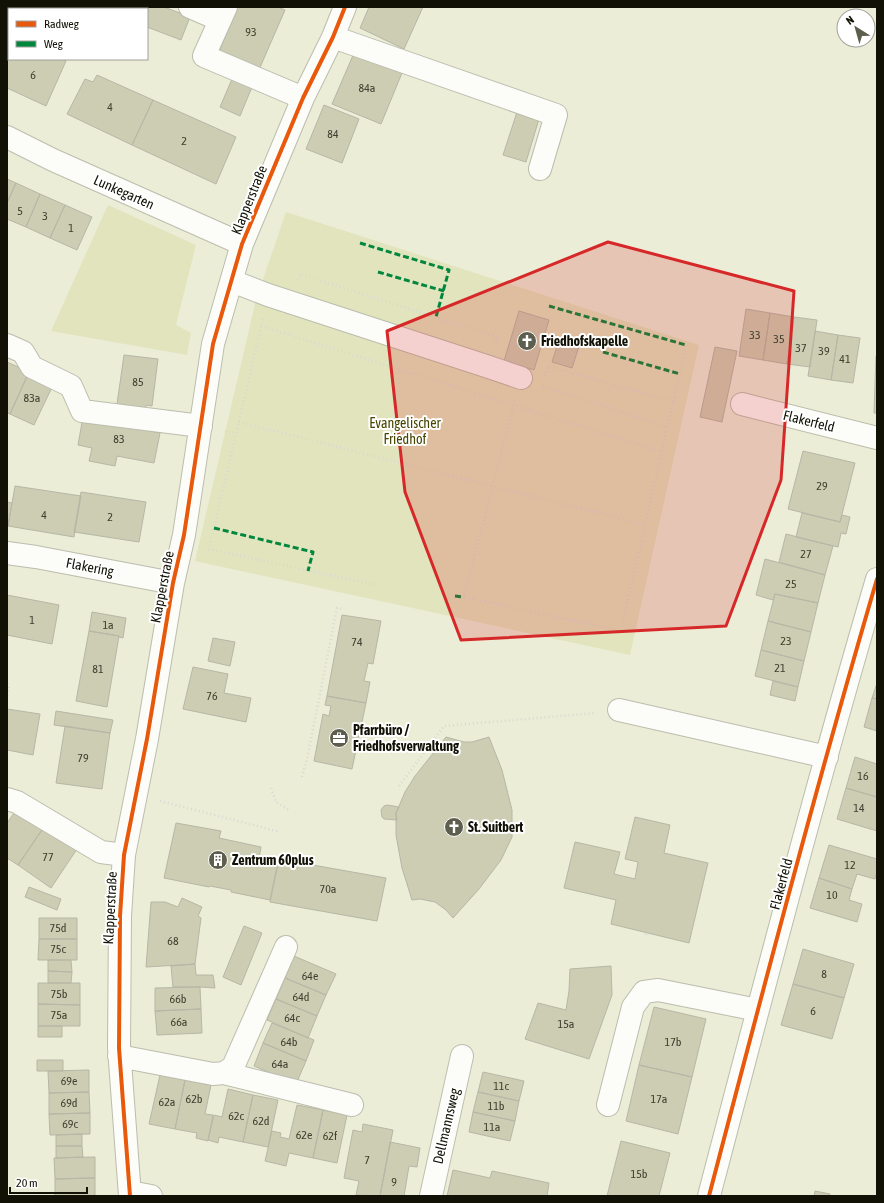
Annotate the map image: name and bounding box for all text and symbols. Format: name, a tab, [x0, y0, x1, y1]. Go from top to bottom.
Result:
legend	[8, 8, 148, 60]
north arrow	[836, 8, 876, 48]
text: N	[844, 13, 856, 27]
text: Radweg	[44, 17, 80, 31]
house number: 93	[245, 25, 257, 39]
text: Weg	[44, 37, 64, 51]
house number: 6	[30, 68, 36, 82]
house number: 84a	[359, 81, 375, 95]
house number: 4	[107, 100, 113, 114]
house number: 84	[327, 127, 339, 141]
house number: 2	[181, 134, 187, 148]
street label: Klapperstraße	[228, 163, 270, 237]
street label: Lunkegarten	[91, 172, 157, 212]
house number: 5	[17, 204, 23, 218]
house number: 3	[42, 209, 48, 223]
house number: 1	[68, 221, 74, 235]
house number: 33	[749, 328, 761, 342]
church icon: Friedhofskapelle	[516, 330, 538, 352]
house number: 35	[773, 332, 785, 346]
place label: Friedhofskapelle	[541, 333, 628, 349]
house number: 37	[795, 341, 807, 355]
house number: 39	[818, 344, 830, 358]
house number: 41	[839, 352, 851, 366]
house number: 85	[132, 375, 144, 389]
house number: 83a	[24, 391, 40, 405]
street label: Flakerfeld	[782, 407, 836, 435]
park label: Evangelischer Friedhof	[369, 415, 442, 447]
house number: 83	[113, 432, 125, 446]
house number: 29	[816, 479, 828, 493]
house number: 4	[41, 508, 47, 522]
house number: 2	[107, 510, 113, 524]
house number: 27	[800, 547, 812, 561]
street label: Klapperstraße	[147, 550, 177, 624]
street label: Flakering	[65, 555, 115, 579]
house number: 25	[785, 577, 797, 591]
house number: 1	[29, 613, 35, 627]
house number: 1a	[102, 618, 114, 632]
house number: 23	[780, 634, 792, 648]
house number: 74	[351, 635, 363, 649]
house number: 21	[774, 661, 786, 675]
house number: 81	[92, 662, 104, 676]
house number: 76	[206, 689, 218, 703]
place label: Pfarrbüro / Friedhofsverwaltung	[353, 722, 460, 754]
office icon: Pfarrbüro / Friedhofsverwaltung	[328, 727, 350, 749]
house number: 79	[77, 751, 89, 765]
house number: 16	[857, 769, 869, 783]
house number: 14	[853, 801, 865, 815]
church icon: St. Suitbert	[443, 816, 465, 838]
place label: St. Suitbert	[468, 819, 523, 835]
building icon: Zentrum 60plus	[207, 849, 229, 871]
house number: 77	[42, 850, 54, 864]
place label: Zentrum 60plus	[232, 852, 314, 868]
street label: Flakerfeld	[766, 857, 796, 911]
house number: 12	[844, 858, 856, 872]
street label: Klapperstraße	[100, 871, 120, 945]
house number: 70a	[320, 882, 336, 896]
house number: 10	[826, 888, 838, 902]
house number: 75d	[50, 921, 66, 935]
house number: 68	[167, 934, 179, 948]
house number: 75c	[50, 942, 66, 956]
house number: 8	[821, 967, 827, 981]
house number: 64e	[302, 969, 318, 983]
house number: 75b	[51, 987, 68, 1001]
house number: 64d	[293, 990, 309, 1004]
house number: 66b	[170, 992, 187, 1006]
house number: 6	[810, 1004, 816, 1018]
house number: 75a	[51, 1008, 67, 1022]
house number: 64c	[284, 1011, 300, 1025]
house number: 66a	[171, 1015, 187, 1029]
house number: 15a	[558, 1017, 574, 1031]
house number: 64b	[281, 1035, 298, 1049]
house number: 17b	[665, 1035, 682, 1049]
house number: 64a	[272, 1057, 288, 1071]
house number: 69e	[61, 1074, 77, 1088]
house number: 11c	[493, 1079, 509, 1093]
street label: Dellmannsweg	[430, 1087, 462, 1165]
house number: 62b	[186, 1092, 203, 1106]
house number: 17a	[651, 1092, 667, 1106]
house number: 62a	[159, 1095, 175, 1109]
house number: 69d	[61, 1096, 77, 1110]
house number: 11b	[488, 1099, 505, 1113]
house number: 62c	[228, 1109, 244, 1123]
house number: 62d	[253, 1114, 269, 1128]
house number: 69c	[62, 1117, 78, 1131]
house number: 11a	[484, 1120, 500, 1134]
house number: 62e	[296, 1128, 312, 1142]
house number: 62f	[323, 1129, 338, 1143]
house number: 7	[364, 1153, 370, 1167]
house number: 15b	[631, 1167, 648, 1181]
scale bar	[10, 1169, 87, 1195]
house number: 9	[391, 1175, 397, 1189]
text: 20 m	[16, 1176, 38, 1190]

